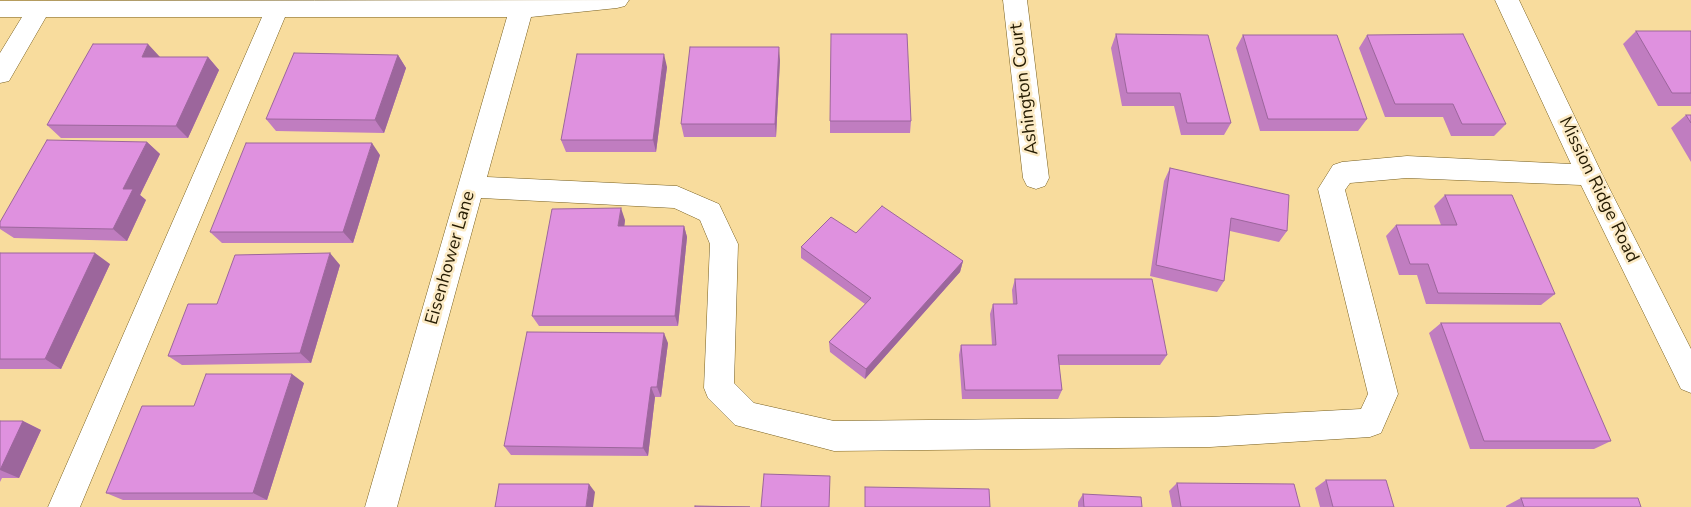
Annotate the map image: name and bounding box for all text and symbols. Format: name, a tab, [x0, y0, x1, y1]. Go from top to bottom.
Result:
street label: Ashington Court	[1006, 22, 1044, 156]
street label: Mission Ridge Road	[1553, 114, 1643, 266]
street label: Eisenhower Lane	[422, 189, 480, 327]

